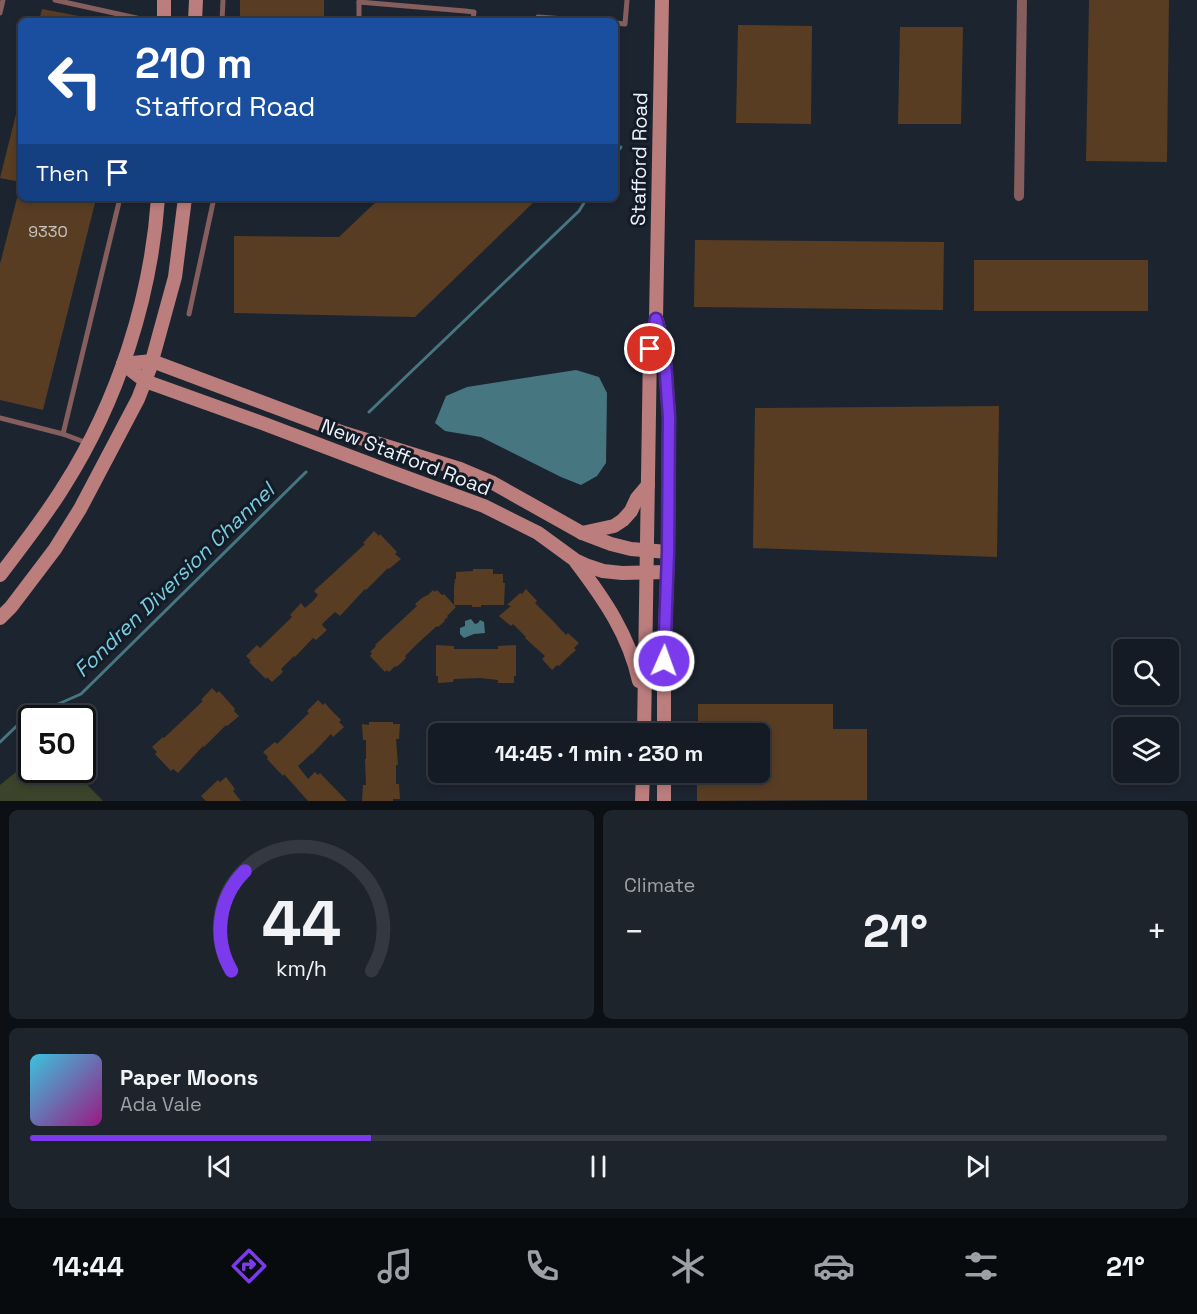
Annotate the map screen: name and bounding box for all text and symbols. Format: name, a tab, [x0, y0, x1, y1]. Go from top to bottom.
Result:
text: 210 m	[135, 37, 253, 90]
icon: left	[36, 42, 114, 120]
text: Stafford Road	[135, 89, 316, 124]
street label: Stafford Road	[625, 92, 653, 226]
icon: arrive	[101, 156, 134, 189]
text: Then	[36, 159, 89, 187]
house number: 9330	[28, 221, 68, 242]
pin	[624, 323, 675, 374]
icon: arrive	[633, 332, 666, 365]
street label: New Stafford Road	[317, 413, 495, 501]
water label: Fondren Diversion Channel	[68, 475, 282, 683]
position arrow	[632, 629, 696, 693]
map controls	[1113, 639, 1179, 783]
button: search	[1113, 639, 1179, 705]
speed limit sign: 50	[18, 705, 96, 783]
button: layers	[1113, 717, 1179, 783]
text: 14:45 · 1 min · 230 m	[495, 739, 703, 767]
text: Climate	[624, 872, 695, 898]
text: 44	[262, 884, 341, 963]
text: 21°	[863, 903, 928, 960]
text: −	[624, 911, 644, 953]
text: +	[1147, 911, 1167, 953]
text: km/h	[276, 956, 327, 983]
text: Paper Moons	[120, 1063, 258, 1091]
text: Ada Vale	[120, 1091, 202, 1117]
icon: previous	[203, 1150, 236, 1183]
icon: pause	[582, 1150, 615, 1183]
icon: next	[961, 1150, 994, 1183]
icon: directions	[228, 1245, 270, 1287]
icon: music	[374, 1245, 416, 1287]
icon: phone	[521, 1245, 563, 1287]
icon: climate	[667, 1245, 709, 1287]
icon: car	[813, 1245, 855, 1287]
icon: filters	[960, 1245, 1002, 1287]
text: 14:44	[52, 1249, 124, 1284]
text: 21°	[1106, 1249, 1145, 1284]

